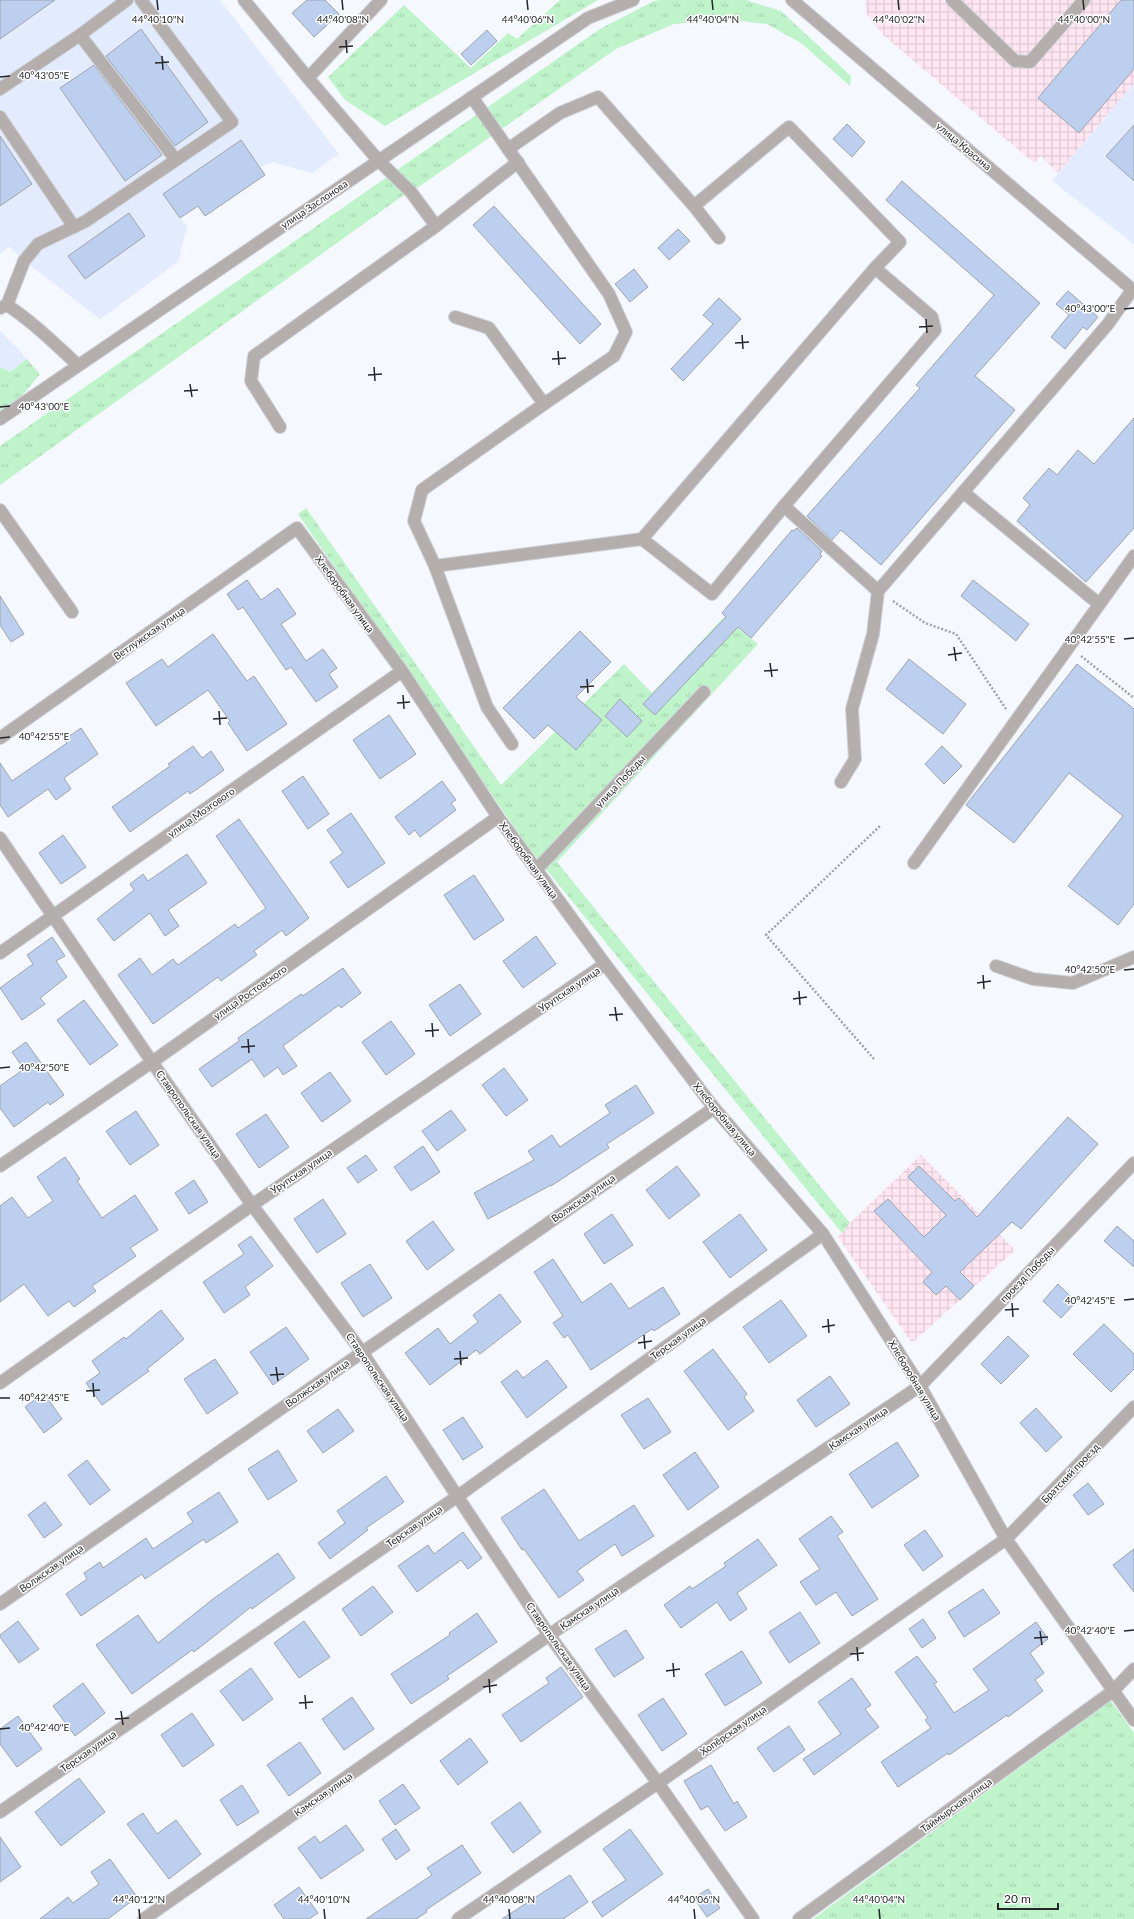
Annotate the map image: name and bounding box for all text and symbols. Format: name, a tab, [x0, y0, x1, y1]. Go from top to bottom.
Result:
text: 44°40'10"N	[132, 13, 184, 25]
text: 44°40'08"N	[317, 13, 369, 25]
text: 44°40'06"N	[502, 13, 554, 25]
text: 44°40'04"N	[687, 13, 739, 25]
text: 44°40'02"N	[873, 13, 925, 25]
text: 44°40'00"N	[1058, 13, 1110, 25]
text: 40°43'05"E	[19, 69, 69, 81]
street label: улица Красина	[934, 119, 994, 173]
street label: улица Заслонова	[278, 177, 350, 231]
text: 40°43'00"E	[1065, 302, 1115, 314]
text: 40°43'00"E	[19, 400, 69, 412]
street label: Хлеборобная улица	[313, 553, 377, 635]
street label: Ветлужская улица	[111, 604, 187, 662]
text: 40°42'55"E	[1065, 633, 1115, 645]
text: 40°42'55"E	[19, 730, 69, 742]
street label: улица Победы	[593, 752, 647, 810]
street label: улица Мозгового	[165, 784, 237, 840]
street label: Хлеборобная улица	[497, 819, 561, 901]
street label: улица Ростовского	[211, 962, 289, 1022]
text: 40°42'50"E	[1065, 963, 1115, 975]
street label: Урупская улица	[536, 964, 602, 1014]
text: 40°42'50"E	[19, 1061, 69, 1073]
street label: Ставропольская улица	[154, 1068, 224, 1160]
street label: Хлеборобная улица	[691, 1080, 759, 1158]
street label: Урупская улица	[268, 1146, 334, 1196]
street label: Волжская улица	[549, 1172, 617, 1224]
street label: проезд Победы	[997, 1244, 1057, 1304]
text: 40°42'45"E	[1065, 1294, 1115, 1306]
street label: Терская улица	[648, 1314, 708, 1362]
street label: Ставропольская улица	[344, 1330, 412, 1424]
street label: Хлеборобная улица	[886, 1338, 944, 1422]
street label: Волжская улица	[283, 1357, 351, 1409]
text: 40°42'45"E	[19, 1391, 69, 1403]
street label: Камская улица	[826, 1404, 890, 1452]
street label: Братский проезд	[1039, 1441, 1101, 1505]
street label: Терская улица	[384, 1502, 444, 1550]
street label: Волжская улица	[17, 1542, 85, 1594]
street label: Камская улица	[557, 1584, 621, 1632]
street label: Ставропольская улица	[524, 1600, 594, 1692]
text: 40°42'40"E	[1065, 1624, 1115, 1636]
street label: Хопёрская улица	[698, 1703, 768, 1757]
text: 40°42'40"E	[19, 1721, 69, 1733]
street label: Терская улица	[58, 1727, 118, 1775]
street label: Камская улица	[292, 1769, 354, 1819]
street label: Таймырская улица	[918, 1775, 994, 1835]
scale bar	[998, 1885, 1058, 1911]
text: 20 m	[1004, 1891, 1031, 1906]
text: 44°40'12"N	[113, 1893, 165, 1905]
text: 44°40'10"N	[298, 1893, 350, 1905]
text: 44°40'08"N	[483, 1893, 535, 1905]
text: 44°40'06"N	[668, 1893, 720, 1905]
text: 44°40'04"N	[853, 1893, 905, 1905]

